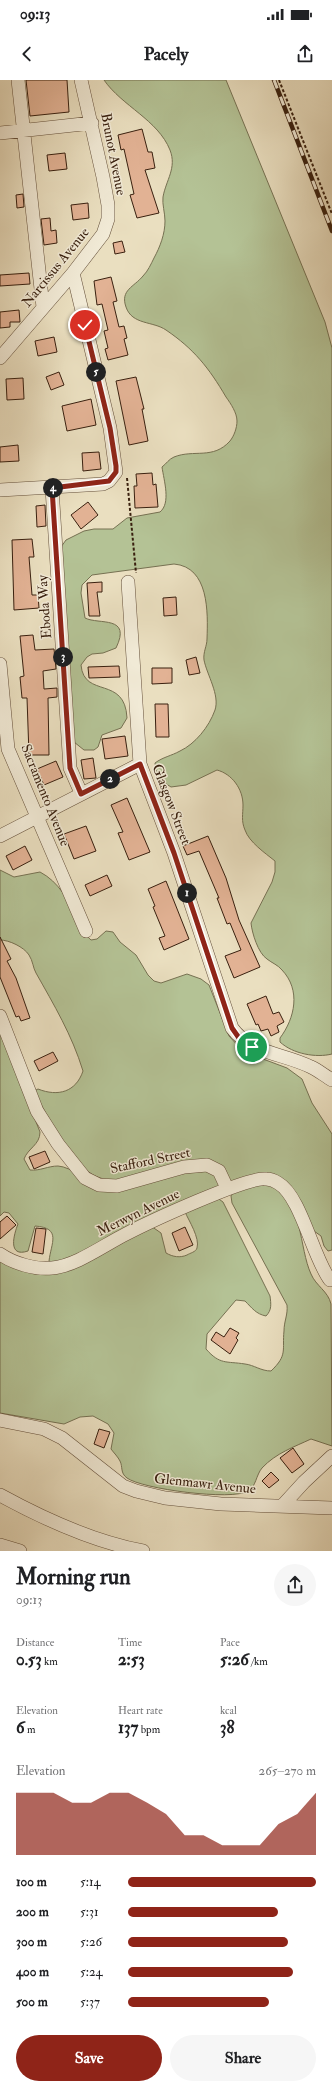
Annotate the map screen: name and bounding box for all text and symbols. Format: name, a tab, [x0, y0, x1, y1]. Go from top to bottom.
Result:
text: 09:13	[20, 5, 50, 24]
icon: back	[16, 43, 38, 65]
text: Pacely	[144, 43, 188, 66]
icon: share	[294, 43, 316, 65]
street label: Brunot Avenue	[97, 111, 130, 197]
street label: Narcissus Avenue	[18, 224, 93, 311]
pin	[68, 308, 102, 342]
icon: check	[74, 314, 96, 336]
pin: 5	[86, 362, 106, 382]
text: 5	[94, 365, 98, 378]
pin: 4	[43, 478, 63, 498]
text: 4	[50, 481, 56, 494]
street label: Eboda Way	[34, 574, 56, 640]
pin: 3	[53, 647, 73, 667]
text: 3	[61, 650, 65, 663]
street label: Sacramento Avenue	[17, 742, 74, 849]
street label: Glasgow Street	[148, 762, 195, 847]
pin: 2	[100, 769, 120, 789]
text: 2	[107, 772, 113, 785]
pin: 1	[177, 883, 197, 903]
text: 1	[185, 886, 189, 899]
pin	[235, 1030, 269, 1064]
icon: arrive	[241, 1036, 263, 1058]
street label: Stafford Street	[108, 1144, 192, 1177]
street label: Merwyn Avenue	[94, 1185, 183, 1241]
street label: Glenmawr Avenue	[153, 1470, 257, 1497]
text: Morning run	[16, 1563, 131, 1591]
button: share	[274, 1564, 316, 1606]
text: 09:13	[16, 1592, 42, 1608]
text: Distance	[16, 1636, 54, 1649]
text: Time	[118, 1636, 142, 1649]
text: Pace	[220, 1636, 240, 1649]
text: 0.53	[16, 1649, 42, 1670]
text: 2:53	[118, 1649, 145, 1670]
text: 5:26	[220, 1649, 249, 1670]
text: km	[42, 1655, 58, 1668]
text: /km	[249, 1655, 268, 1668]
text: Elevation	[16, 1704, 58, 1717]
text: Heart rate	[118, 1704, 163, 1717]
text: kcal	[220, 1704, 237, 1717]
text: 6	[16, 1717, 25, 1738]
text: 137	[118, 1717, 138, 1738]
text: 38	[220, 1717, 235, 1738]
text: m	[25, 1723, 35, 1736]
text: bpm	[138, 1723, 160, 1736]
text: Elevation	[16, 1763, 66, 1779]
text: 265–270 m	[259, 1763, 316, 1779]
text: 100 m	[16, 1874, 47, 1890]
text: 5:14	[80, 1874, 101, 1890]
text: 200 m	[16, 1904, 49, 1920]
text: 5:31	[80, 1904, 99, 1920]
text: 300 m	[16, 1934, 47, 1950]
text: 5:26	[80, 1934, 102, 1950]
text: 400 m	[16, 1964, 49, 1980]
text: 5:24	[80, 1964, 103, 1980]
text: 500 m	[16, 1994, 48, 2010]
text: 5:37	[80, 1994, 100, 2010]
button: Save	[16, 2035, 162, 2081]
button: Share	[170, 2035, 316, 2081]

